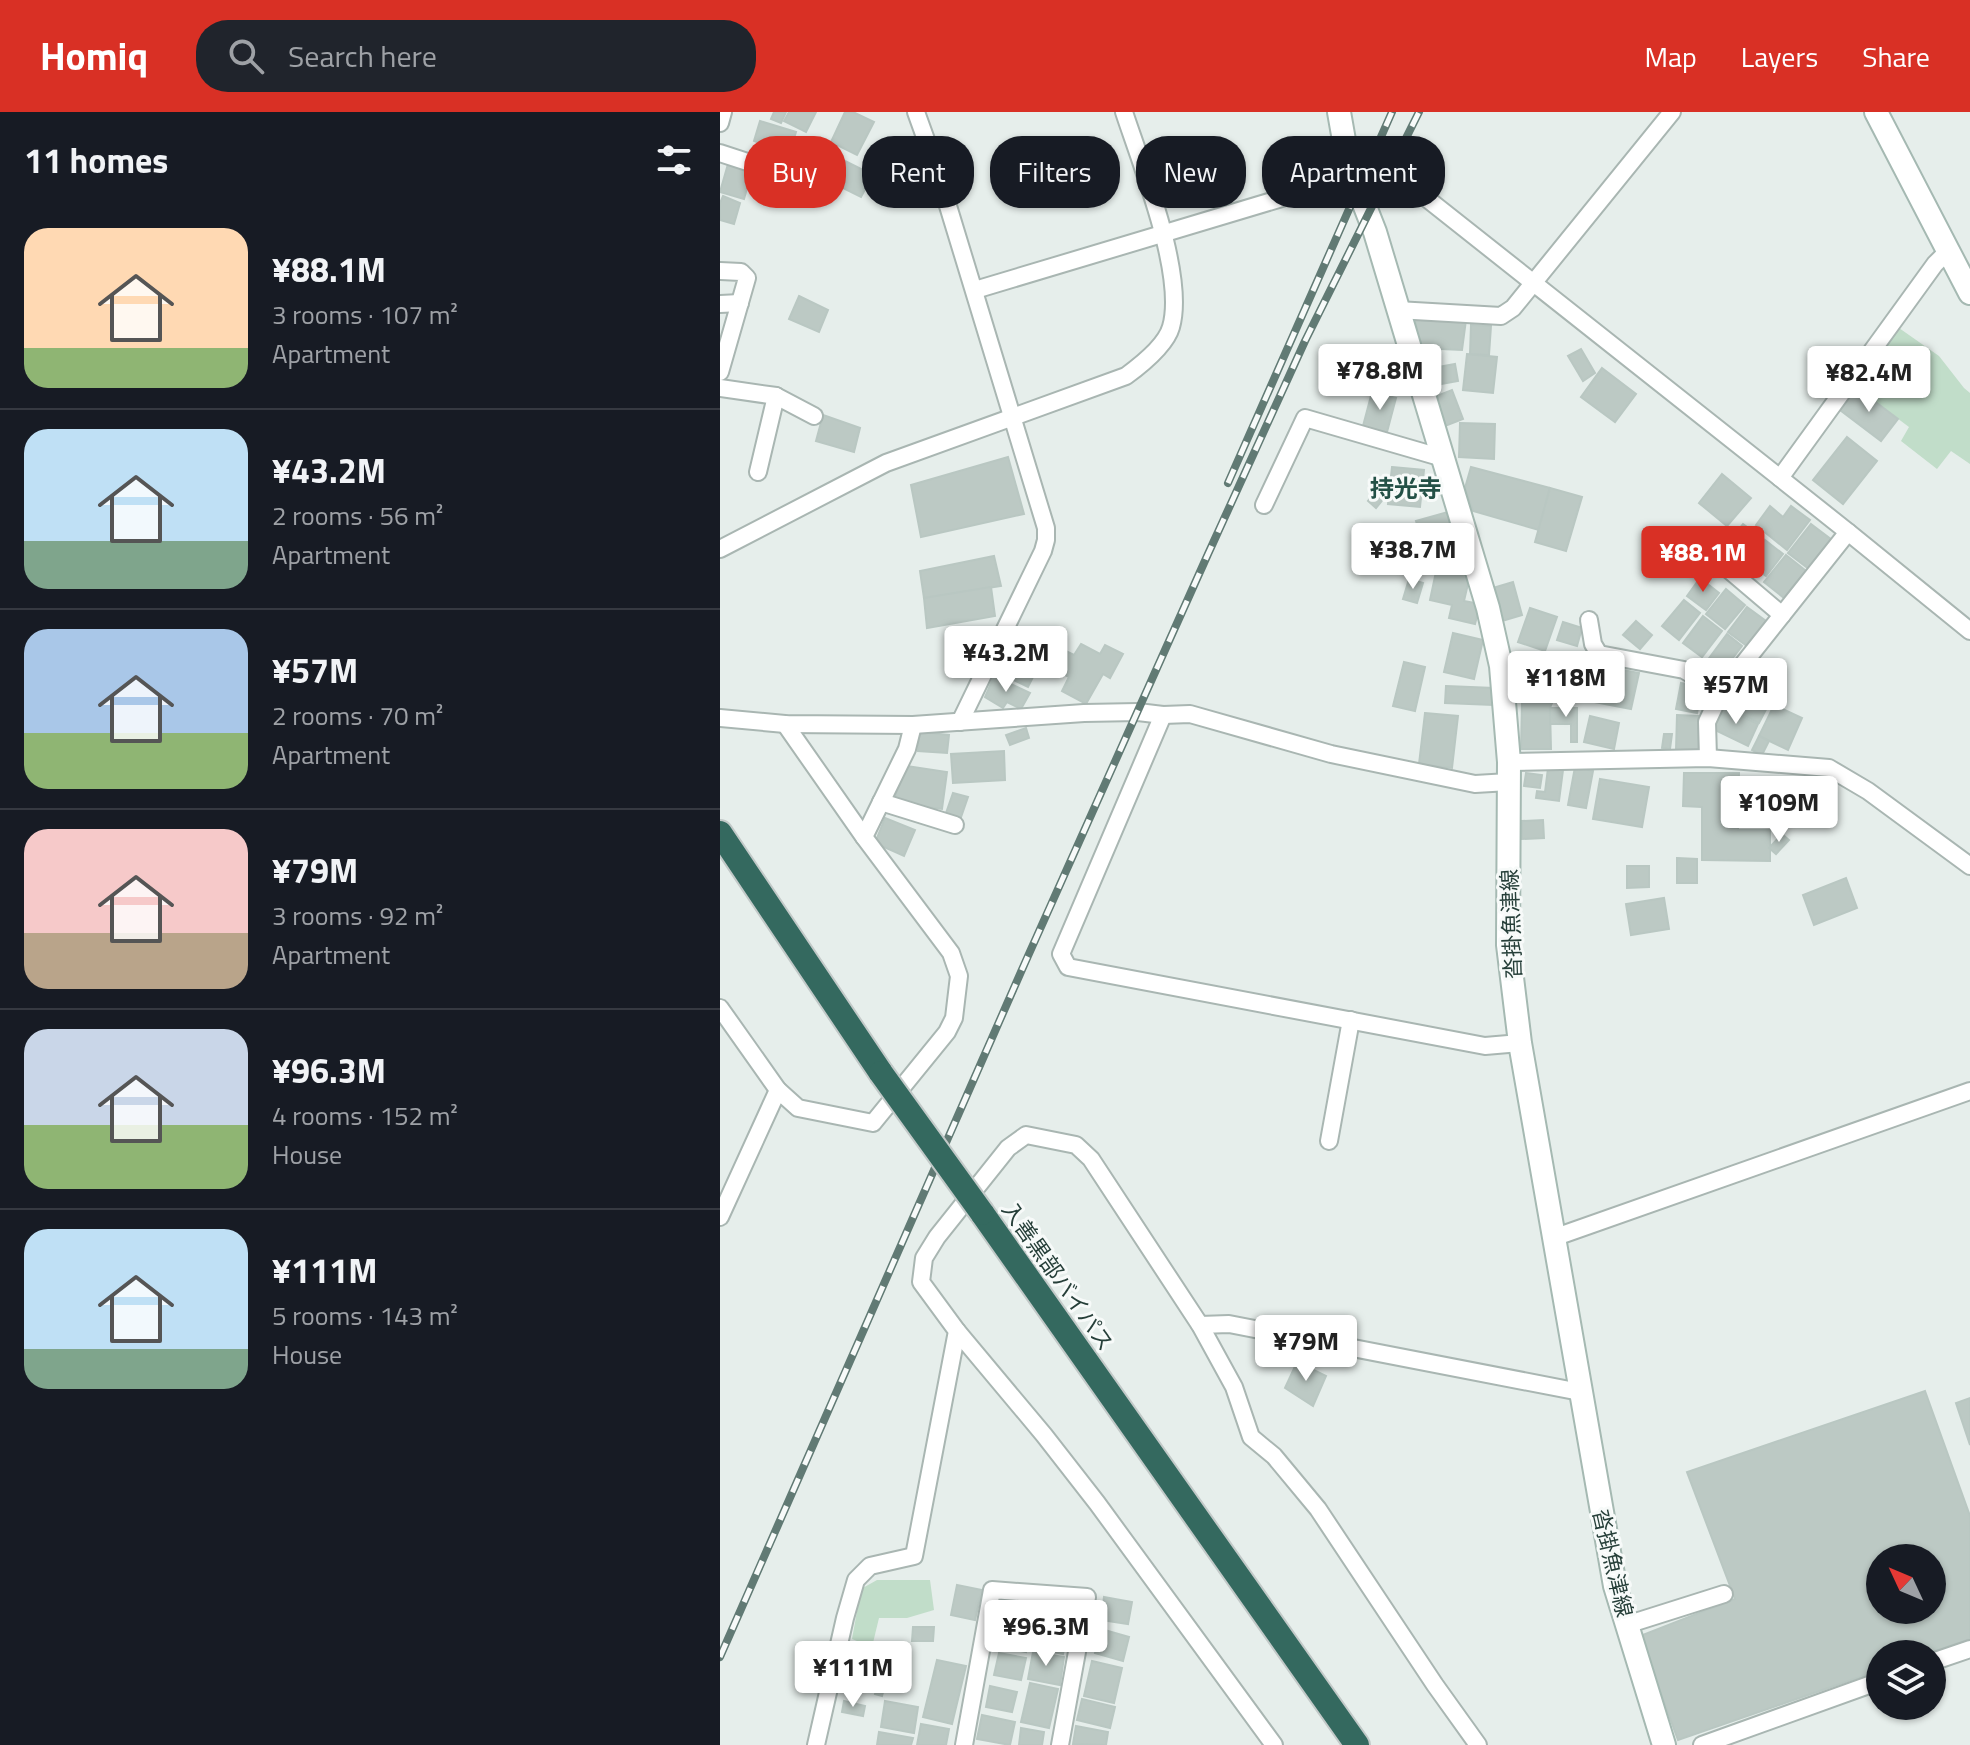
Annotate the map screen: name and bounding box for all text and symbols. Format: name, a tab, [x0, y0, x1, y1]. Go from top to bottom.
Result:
search box	[196, 20, 756, 92]
text: Homiq	[40, 27, 148, 85]
text: Search here	[288, 33, 437, 79]
icon: search	[224, 34, 268, 78]
text: Map	[1644, 35, 1697, 78]
text: Layers	[1741, 35, 1818, 78]
text: Share	[1862, 35, 1930, 78]
text: 11 homes	[24, 134, 168, 186]
chip: Buy	[744, 136, 846, 208]
chip: Rent	[862, 136, 974, 208]
chip: Filters	[990, 136, 1120, 208]
chip: New	[1136, 136, 1246, 208]
chip: Apartment	[1262, 136, 1445, 208]
icon: filters	[652, 138, 696, 182]
text: ¥88.1M	[272, 243, 386, 295]
icon: home	[88, 260, 184, 356]
text: 3 rooms · 107 m²	[272, 295, 458, 334]
text: Apartment	[272, 334, 390, 373]
pin: ¥78.8M	[1315, 344, 1445, 412]
pin: ¥82.4M	[1804, 346, 1934, 414]
text: ¥78.8M	[1336, 350, 1424, 389]
text: ¥82.4M	[1825, 352, 1913, 391]
text: ¥43.2M	[272, 444, 386, 496]
icon: home	[88, 461, 184, 557]
district label: 持光寺	[1370, 470, 1442, 506]
text: 2 rooms · 56 m²	[272, 496, 443, 535]
pin: ¥38.7M	[1348, 523, 1478, 591]
pin: ¥88.1M	[1638, 526, 1768, 594]
text: ¥38.7M	[1369, 529, 1457, 568]
text: ¥88.1M	[1659, 532, 1747, 571]
text: Apartment	[272, 535, 390, 574]
pin: ¥43.2M	[941, 626, 1071, 694]
text: ¥43.2M	[962, 632, 1050, 671]
text: ¥57M	[272, 644, 358, 696]
pin: ¥118M	[1510, 651, 1622, 719]
text: ¥118M	[1526, 657, 1606, 696]
pin: ¥57M	[1689, 658, 1783, 726]
icon: home	[88, 661, 184, 757]
text: ¥57M	[1703, 664, 1769, 703]
text: 2 rooms · 70 m²	[272, 696, 443, 735]
text: Apartment	[272, 735, 390, 774]
pin: ¥109M	[1723, 776, 1835, 844]
text: ¥109M	[1739, 782, 1819, 821]
text: ¥79M	[272, 844, 358, 896]
icon: home	[88, 861, 184, 957]
street label: 沓掛魚津線	[1492, 868, 1530, 980]
text: 3 rooms · 92 m²	[272, 896, 443, 935]
text: Apartment	[272, 935, 390, 974]
text: ¥96.3M	[272, 1044, 386, 1096]
icon: home	[88, 1061, 184, 1157]
text: 4 rooms · 152 m²	[272, 1096, 458, 1135]
text: House	[272, 1135, 342, 1174]
street label: 入善黒部バイパス	[994, 1194, 1122, 1358]
text: ¥111M	[272, 1244, 377, 1296]
icon: home	[88, 1261, 184, 1357]
text: 5 rooms · 143 m²	[272, 1296, 458, 1335]
pin: ¥79M	[1259, 1315, 1353, 1383]
text: ¥79M	[1273, 1321, 1339, 1360]
text: House	[272, 1335, 342, 1374]
street label: 沓掛魚津線	[1584, 1506, 1642, 1620]
north arrow	[1866, 1544, 1946, 1624]
map controls	[1866, 1544, 1946, 1720]
pin: ¥96.3M	[981, 1600, 1111, 1668]
text: ¥96.3M	[1002, 1606, 1090, 1645]
button: layers	[1866, 1640, 1946, 1720]
pin: ¥111M	[797, 1641, 909, 1709]
text: ¥111M	[813, 1647, 893, 1686]

